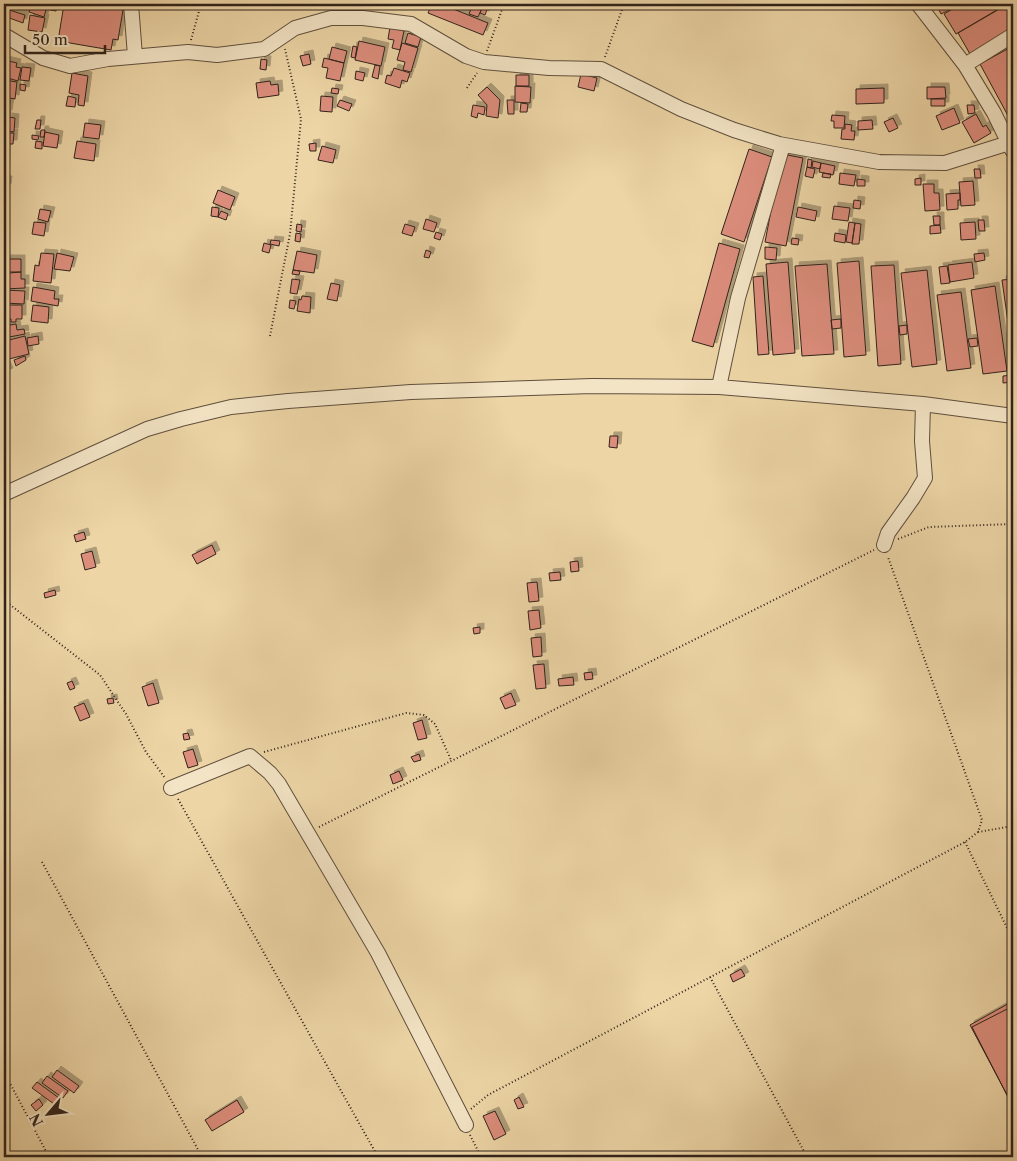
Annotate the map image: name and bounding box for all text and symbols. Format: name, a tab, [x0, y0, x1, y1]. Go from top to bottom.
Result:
scale bar	[25, 22, 105, 54]
text: 50 m	[32, 30, 68, 49]
north arrow	[22, 1088, 72, 1138]
text: N	[26, 1111, 47, 1130]

